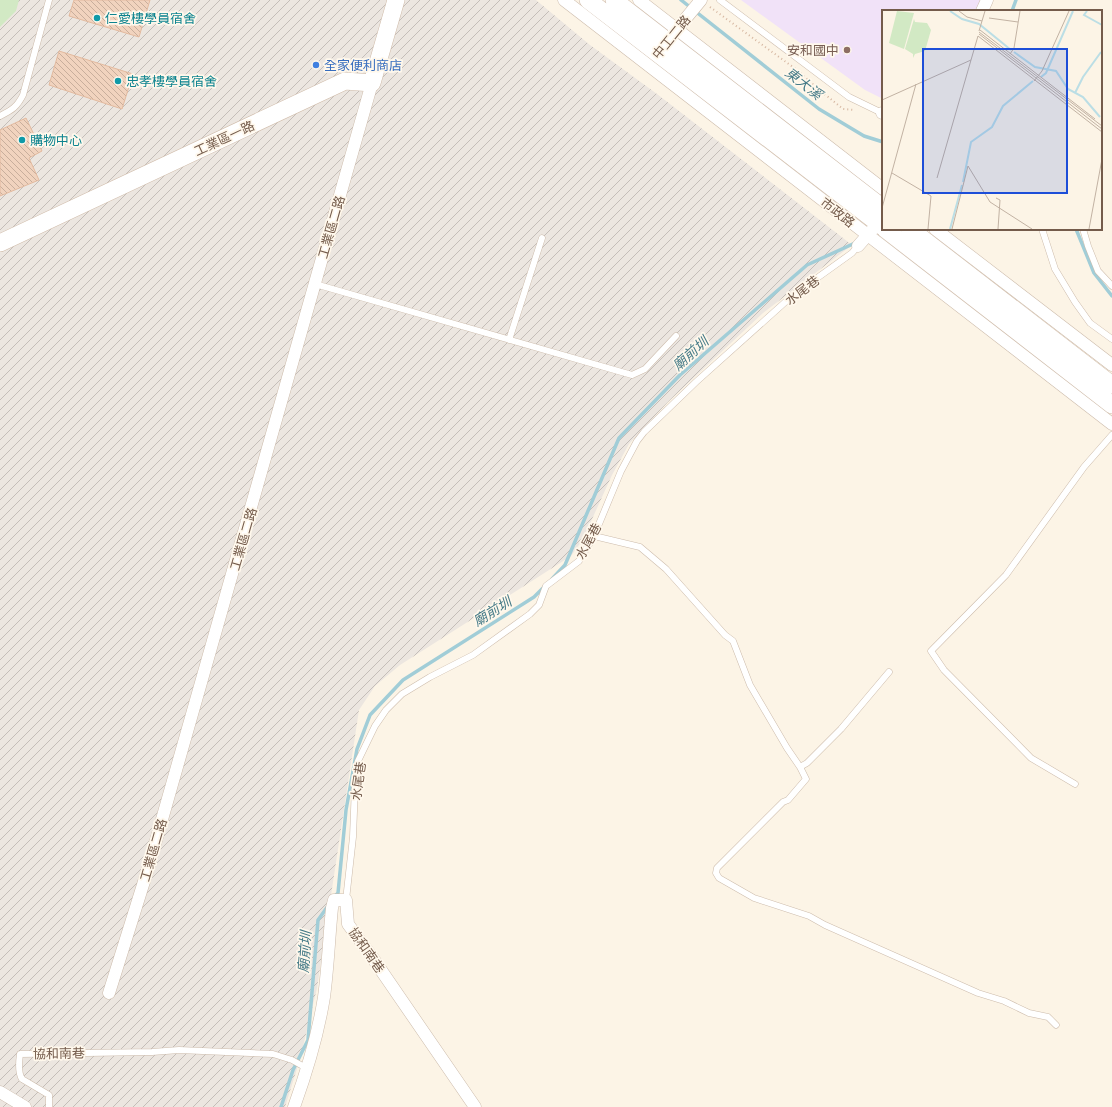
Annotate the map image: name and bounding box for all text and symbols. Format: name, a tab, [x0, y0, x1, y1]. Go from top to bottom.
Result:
place label: 仁愛樓學員宿舍	[105, 9, 196, 27]
inset map	[882, 10, 1102, 230]
street label: 中工二路	[648, 11, 694, 63]
marker: 仁愛樓學員宿舍	[92, 13, 102, 23]
place label: 安和國中	[787, 41, 839, 59]
marker: 安和國中	[842, 45, 852, 55]
place label: 全家便利商店	[324, 56, 402, 74]
marker: 全家便利商店	[311, 60, 321, 70]
water label: 東大溪	[782, 63, 828, 105]
place label: 忠孝樓學員宿舍	[126, 72, 217, 90]
marker: 忠孝樓學員宿舍	[113, 76, 123, 86]
street label: 工業區一路	[191, 116, 257, 160]
place label: 購物中心	[30, 131, 82, 149]
marker: 購物中心	[17, 135, 27, 145]
street label: 工業區二路	[313, 193, 349, 261]
street label: 市政路	[817, 193, 859, 231]
street label: 水尾巷	[781, 271, 823, 309]
water label: 廟前圳	[668, 331, 713, 374]
street label: 工業區二路	[225, 505, 261, 573]
street label: 水尾巷	[571, 520, 605, 562]
water label: 廟前圳	[469, 591, 517, 630]
street label: 水尾巷	[346, 760, 370, 802]
street label: 工業區二路	[135, 816, 171, 884]
street label: 協和南巷	[345, 924, 389, 976]
water label: 廟前圳	[293, 928, 315, 974]
street label: 協和南巷	[33, 1044, 85, 1062]

